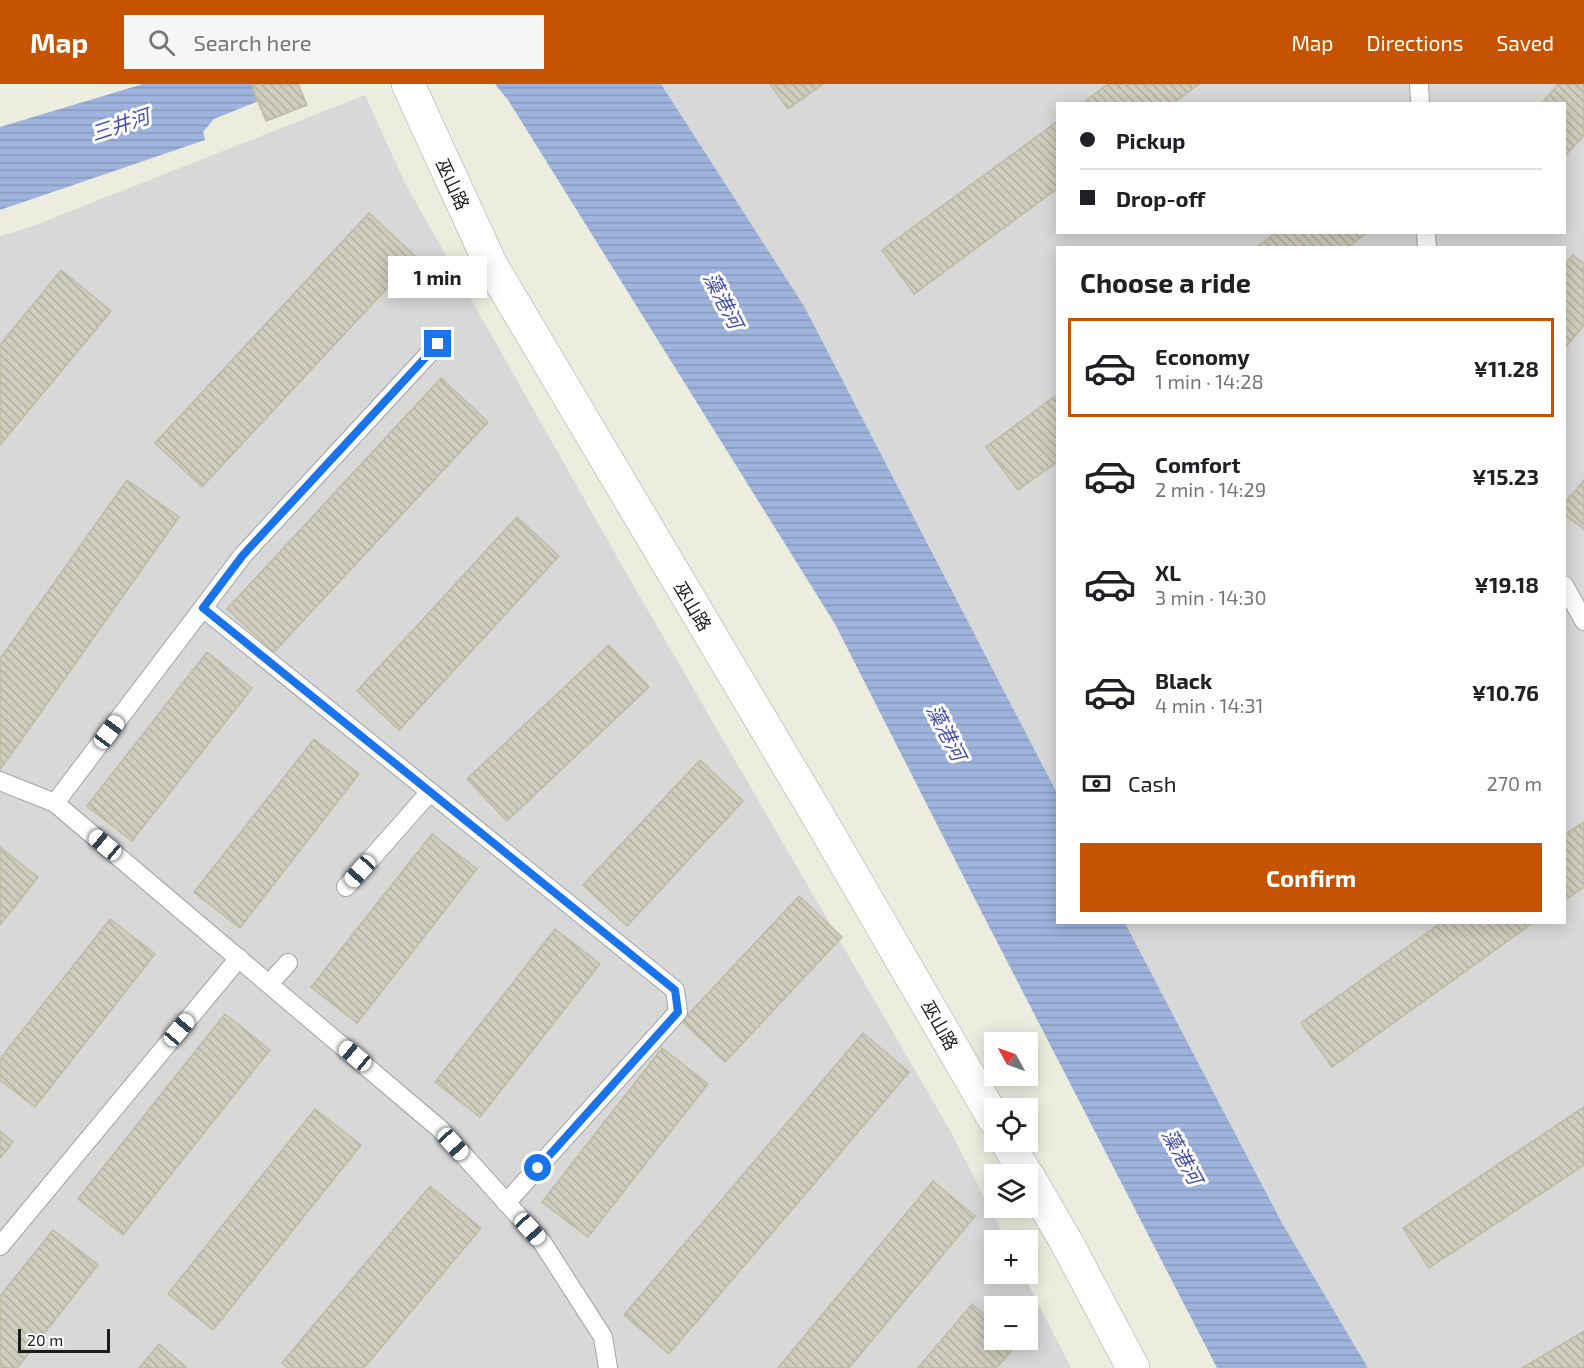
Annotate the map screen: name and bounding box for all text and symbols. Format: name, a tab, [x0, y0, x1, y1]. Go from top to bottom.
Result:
search box	[124, 15, 544, 69]
text: Map	[30, 25, 88, 59]
icon: search	[145, 26, 178, 59]
text: Search here	[193, 29, 312, 55]
text: Map	[1291, 30, 1334, 55]
text: Directions	[1367, 30, 1463, 55]
text: Saved	[1496, 30, 1554, 55]
water label: 三井河	[88, 102, 156, 145]
text: Pickup	[1116, 127, 1185, 153]
street label: 巫山路	[432, 155, 474, 213]
text: Drop-off	[1116, 185, 1205, 211]
callout: 1 min	[388, 257, 488, 299]
text: 1 min	[413, 265, 462, 289]
text: Choose a ride	[1080, 266, 1251, 298]
water label: 藻港河	[700, 268, 750, 336]
route end	[424, 330, 451, 357]
icon: car	[1083, 341, 1137, 395]
text: Economy	[1155, 343, 1250, 369]
text: ¥11.28	[1474, 355, 1539, 381]
text: 1 min · 14:28	[1155, 369, 1264, 393]
icon: car	[1083, 449, 1137, 503]
text: Comfort	[1155, 451, 1240, 477]
text: ¥15.23	[1472, 463, 1539, 489]
text: 2 min · 14:29	[1155, 477, 1266, 501]
icon: car	[1083, 557, 1137, 611]
text: XL	[1155, 559, 1181, 585]
text: ¥19.18	[1474, 571, 1539, 597]
street label: 巫山路	[670, 577, 716, 635]
text: 3 min · 14:30	[1155, 585, 1266, 609]
icon: car	[1083, 665, 1137, 719]
text: Black	[1155, 667, 1212, 693]
text: ¥10.76	[1472, 679, 1539, 705]
text: 4 min · 14:31	[1155, 693, 1264, 717]
water label: 藻港河	[923, 700, 973, 768]
car	[91, 712, 127, 752]
icon: cash	[1080, 767, 1113, 800]
text: Cash	[1128, 770, 1177, 796]
text: 270 m	[1486, 771, 1542, 795]
car	[85, 827, 125, 863]
button: Confirm	[1080, 843, 1542, 912]
car	[341, 852, 379, 890]
street label: 巫山路	[917, 996, 963, 1054]
car	[161, 1010, 197, 1050]
north arrow	[984, 1032, 1038, 1086]
map controls	[984, 1032, 1038, 1350]
car	[335, 1038, 375, 1074]
button: locate	[984, 1098, 1038, 1152]
water label: 藻港河	[1158, 1124, 1210, 1192]
car	[434, 1125, 472, 1163]
route start	[524, 1154, 551, 1181]
button: layers	[984, 1164, 1038, 1218]
car	[511, 1210, 549, 1248]
button: +	[984, 1230, 1038, 1284]
button: −	[984, 1296, 1038, 1350]
scale bar	[18, 1326, 110, 1354]
text: 20 m	[27, 1330, 63, 1349]

